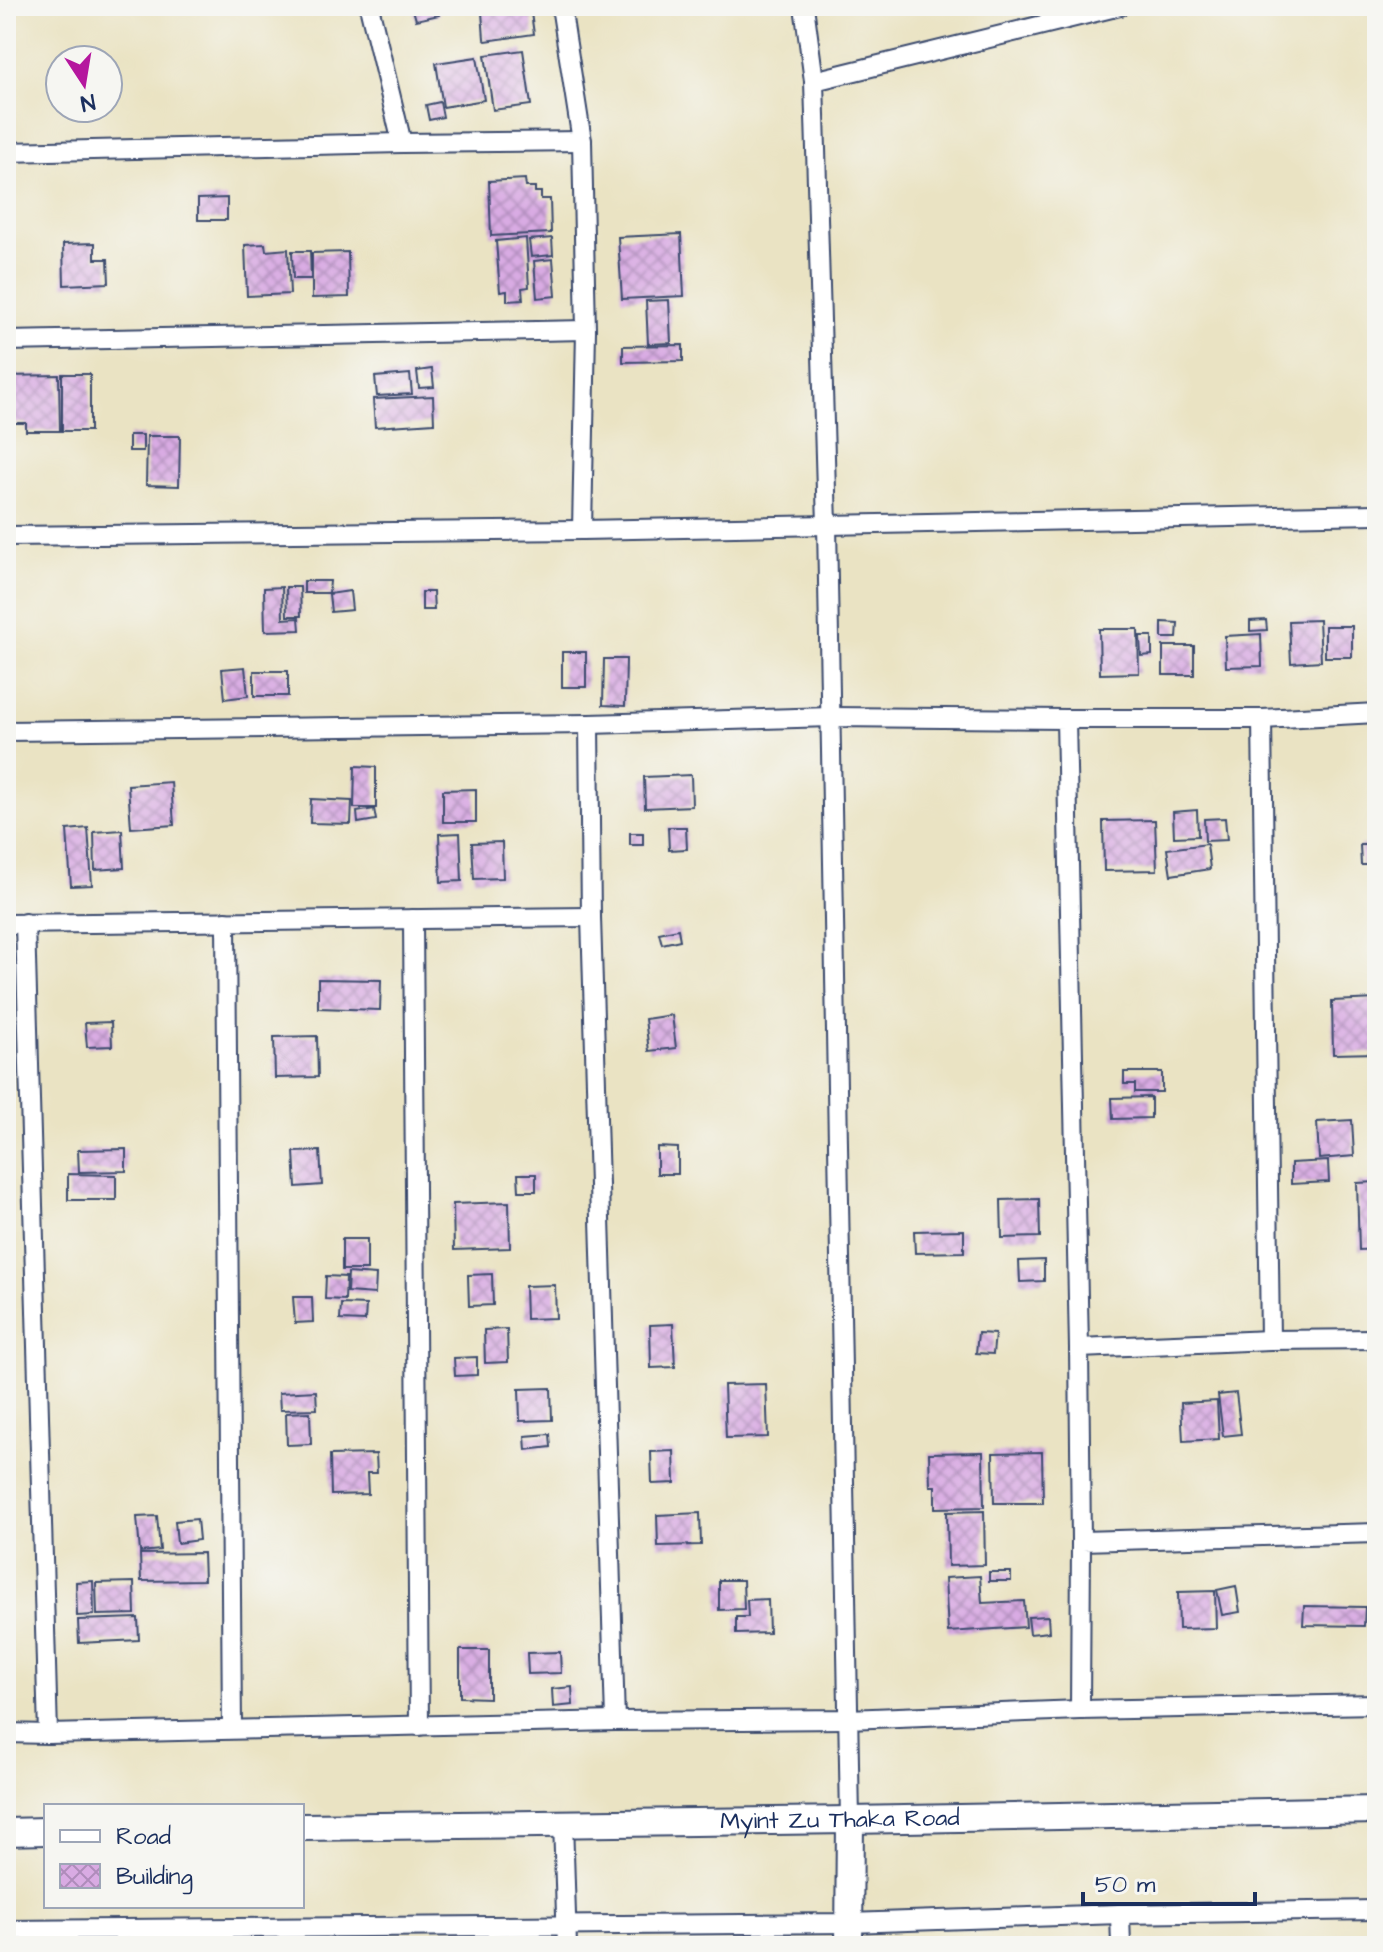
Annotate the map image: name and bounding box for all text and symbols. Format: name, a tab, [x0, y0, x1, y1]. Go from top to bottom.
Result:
north arrow	[44, 44, 124, 124]
text: N	[78, 86, 98, 119]
street label: Myint Zu Thaka Road	[720, 1801, 960, 1839]
legend	[44, 1804, 304, 1908]
text: Road	[116, 1820, 171, 1854]
scale bar	[1083, 1856, 1255, 1906]
text: Building	[116, 1860, 193, 1895]
text: 50 m	[1095, 1868, 1156, 1902]

